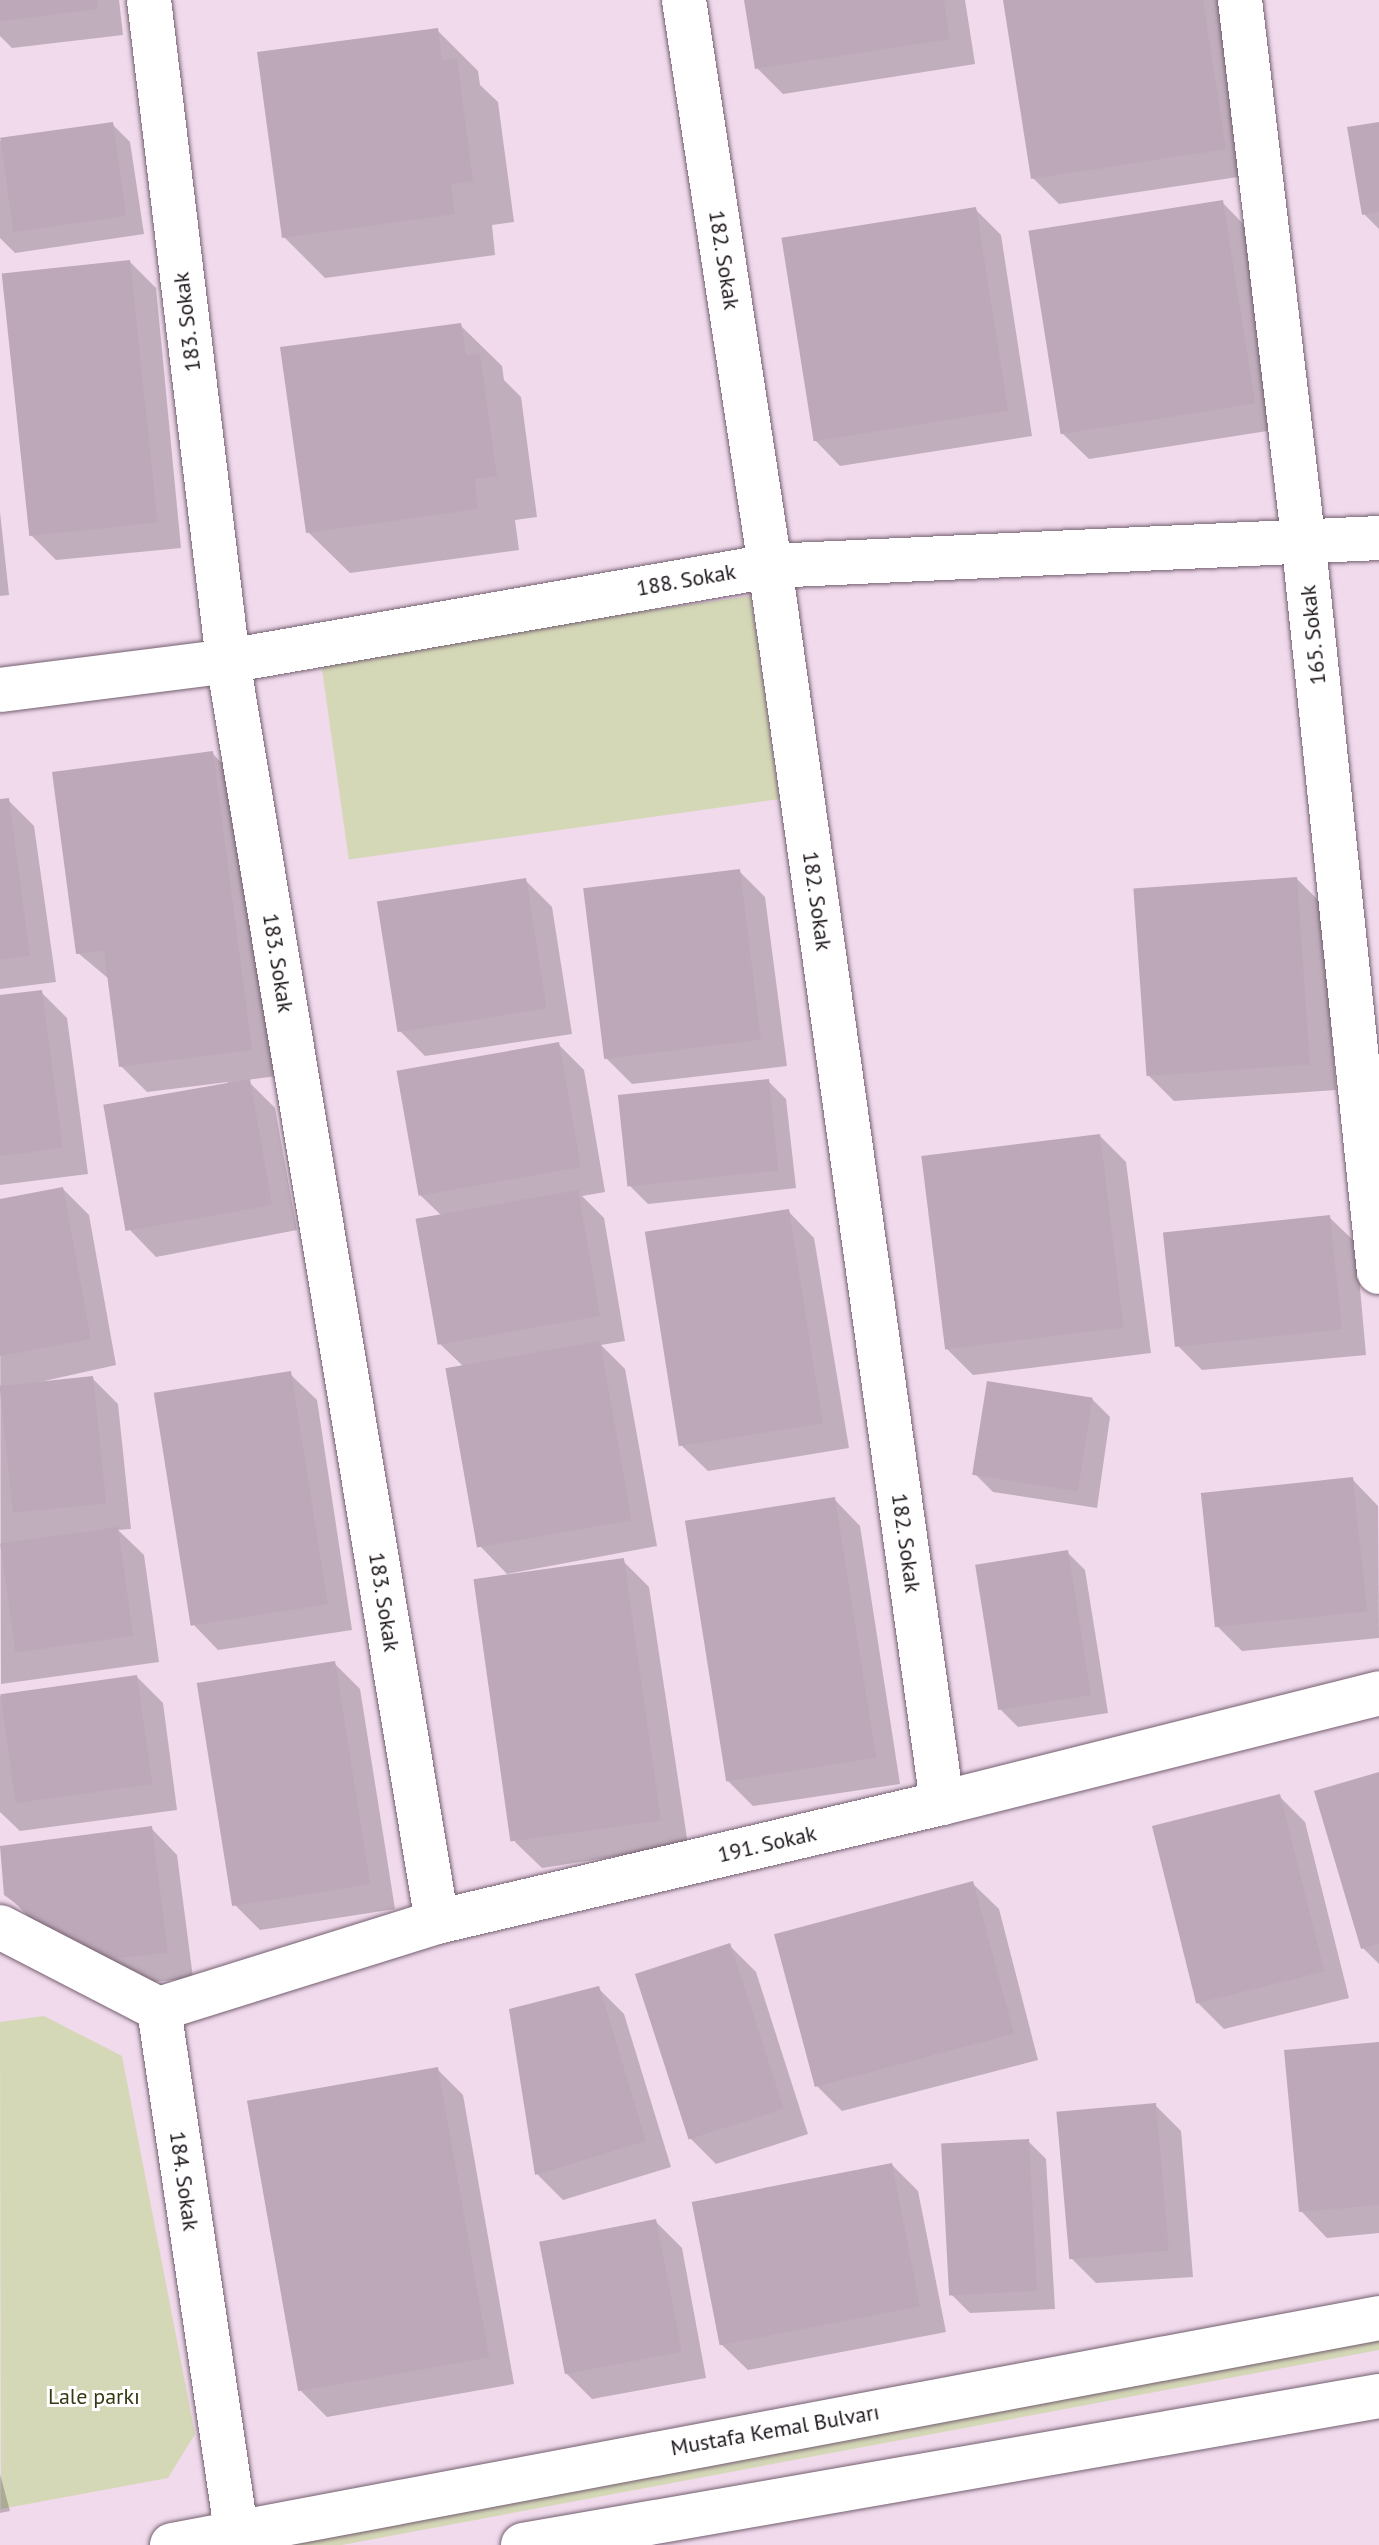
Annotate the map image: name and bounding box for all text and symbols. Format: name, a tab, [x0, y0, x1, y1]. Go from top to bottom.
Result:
street label: 182. Sokak	[703, 208, 745, 312]
street label: 183. Sokak	[168, 270, 206, 374]
street label: 188. Sokak	[633, 558, 739, 602]
street label: 165. Sokak	[1295, 583, 1331, 687]
street label: 182. Sokak	[797, 849, 837, 953]
street label: 183. Sokak	[257, 911, 299, 1015]
street label: 182. Sokak	[886, 1491, 926, 1595]
street label: 183. Sokak	[363, 1550, 405, 1654]
street label: 191. Sokak	[714, 1820, 820, 1868]
street label: 184. Sokak	[164, 2129, 204, 2233]
park label: Lale parkı	[48, 2384, 140, 2410]
street label: Mustafa Kemal Bulvarı	[669, 2399, 881, 2461]

